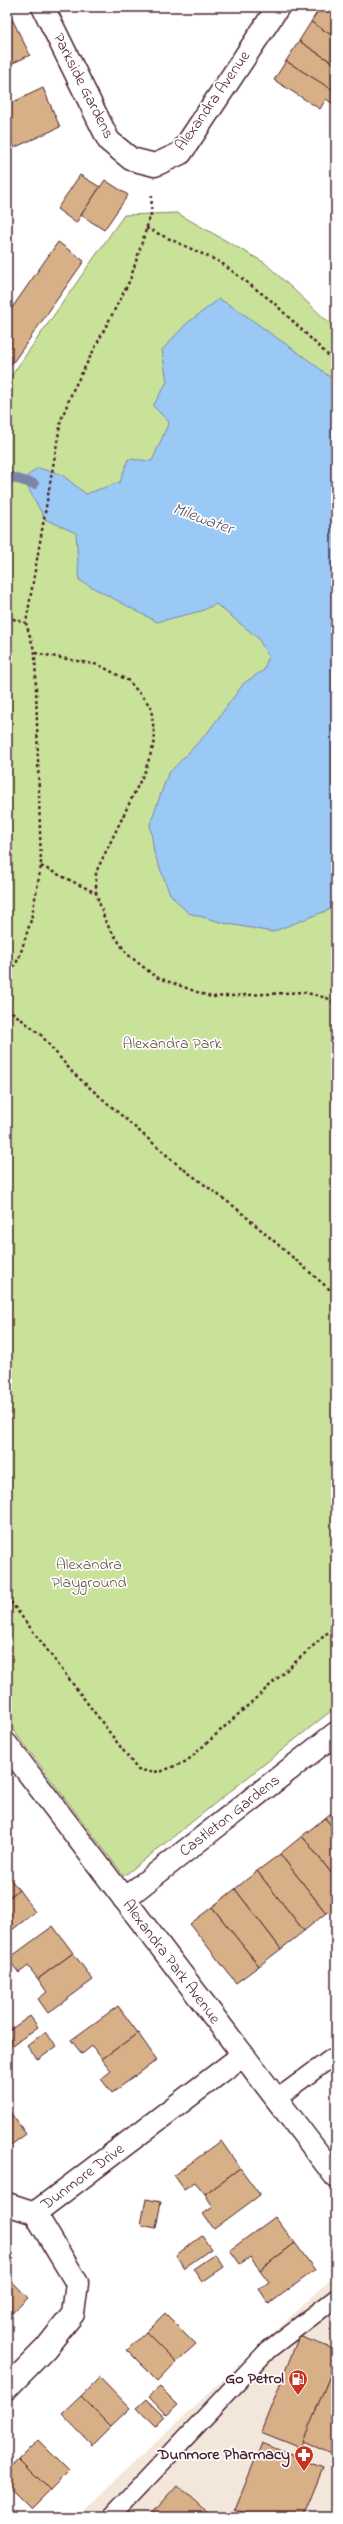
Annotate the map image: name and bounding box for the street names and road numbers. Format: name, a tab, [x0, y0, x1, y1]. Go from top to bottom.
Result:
street label: Parkside Gardens	[46, 29, 120, 143]
street label: Alexandra Avenue	[169, 45, 257, 156]
street label: Castleton Gardens	[174, 1769, 286, 1863]
street label: Alexandra Park Avenue	[116, 1895, 226, 2030]
street label: Dunmore Drive	[35, 2137, 130, 2217]

